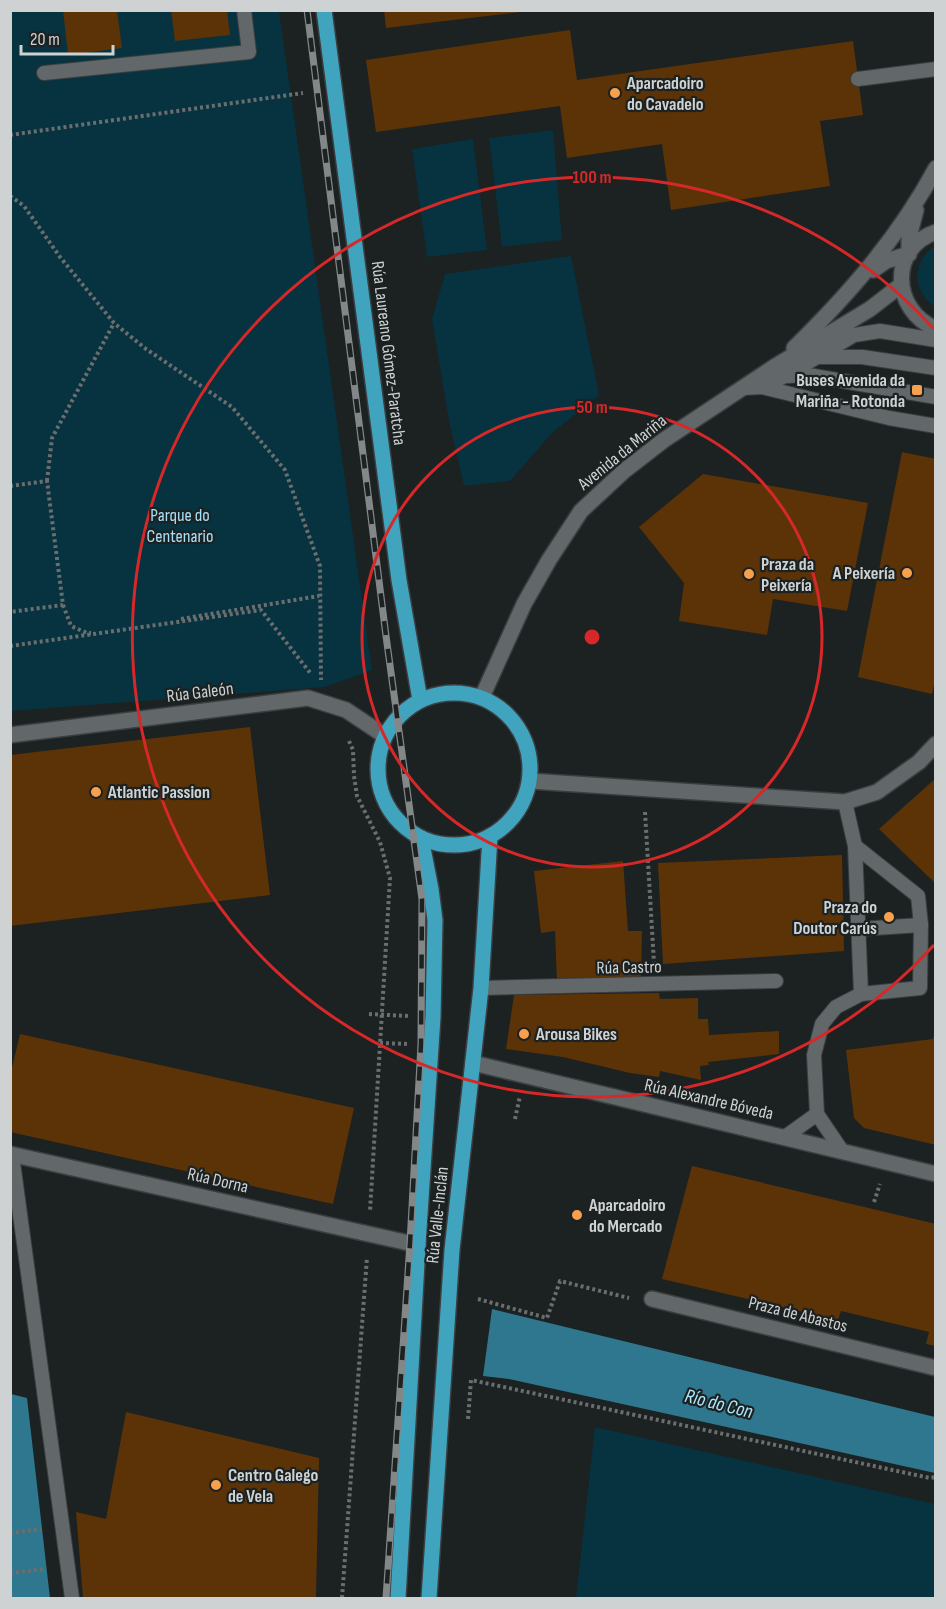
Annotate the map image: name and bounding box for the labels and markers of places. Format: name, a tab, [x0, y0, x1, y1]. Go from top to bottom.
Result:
place label: Aparcadoiro do Cavadelo	[626, 73, 704, 115]
marker: Aparcadoiro do Cavadelo	[608, 86, 622, 100]
place label: Buses Avenida da Mariña - Rotonda	[796, 370, 905, 412]
marker: Buses Avenida da Mariña - Rotonda	[910, 383, 924, 397]
place label: Praza da Peixería	[761, 554, 814, 596]
place label: A Peixería	[832, 563, 895, 584]
marker: A Peixería	[900, 566, 914, 580]
marker: Praza da Peixería	[742, 567, 756, 581]
centre of rings	[582, 627, 602, 647]
place label: Atlantic Passion	[107, 782, 210, 803]
marker: Atlantic Passion	[89, 785, 103, 799]
place label: Praza do Doutor Carús	[793, 897, 877, 939]
marker: Praza do Doutor Carús	[882, 910, 896, 924]
place label: Arousa Bikes	[535, 1024, 617, 1045]
marker: Arousa Bikes	[517, 1027, 531, 1041]
place label: Aparcadoiro do Mercado	[588, 1195, 666, 1237]
marker: Aparcadoiro do Mercado	[570, 1208, 584, 1222]
place label: Centro Galego de Vela	[228, 1465, 318, 1507]
marker: Centro Galego de Vela	[209, 1478, 223, 1492]

